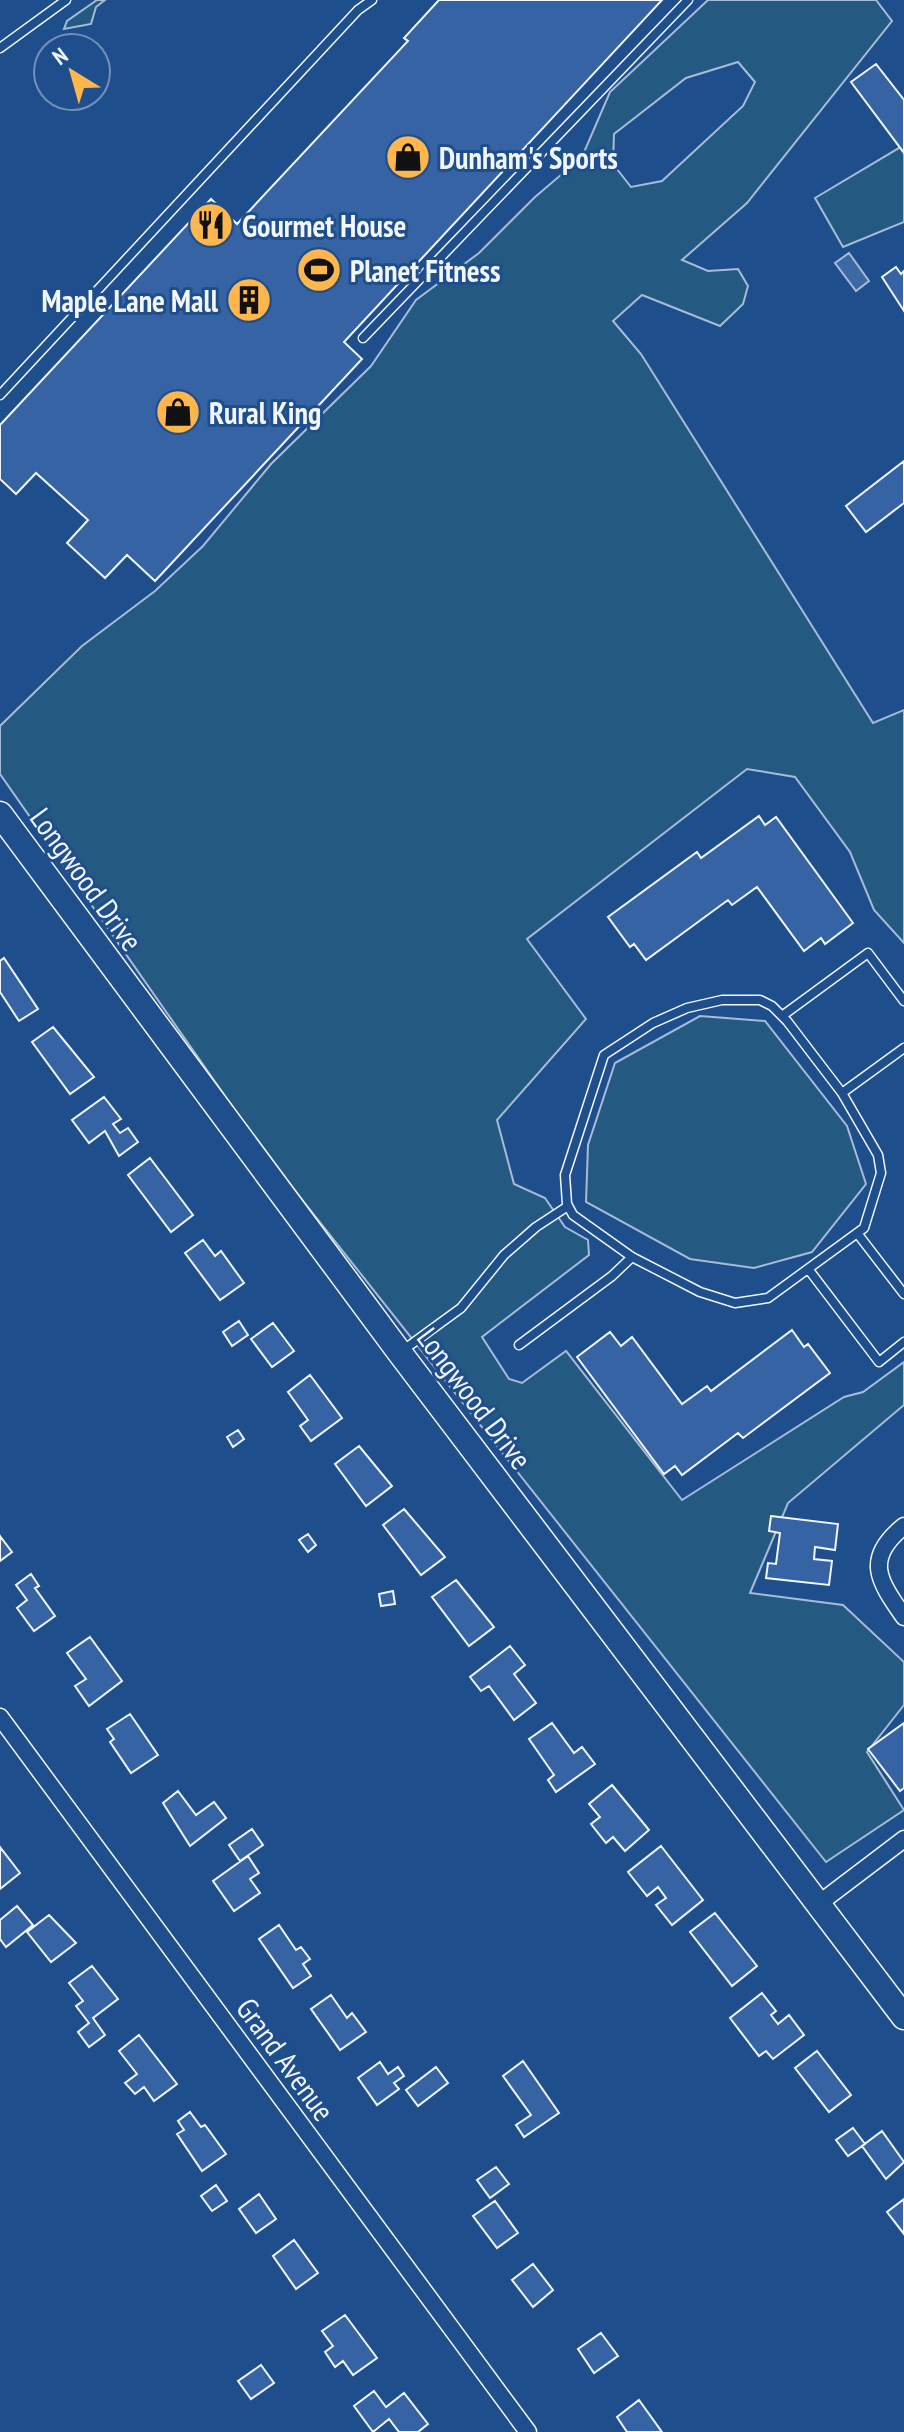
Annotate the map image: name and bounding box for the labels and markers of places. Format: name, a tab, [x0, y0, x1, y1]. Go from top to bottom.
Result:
shop icon: Dunham's Sports	[384, 133, 432, 181]
place label: Dunham's Sports	[439, 138, 618, 177]
restaurant icon: Gourmet House	[187, 201, 235, 249]
place label: Gourmet House	[242, 206, 406, 245]
sports icon: Planet Fitness	[295, 246, 343, 294]
place label: Planet Fitness	[350, 251, 501, 290]
building icon: Maple Lane Mall	[225, 276, 273, 324]
place label: Maple Lane Mall	[42, 281, 219, 320]
shop icon: Rural King	[154, 388, 202, 436]
place label: Rural King	[209, 393, 321, 432]

